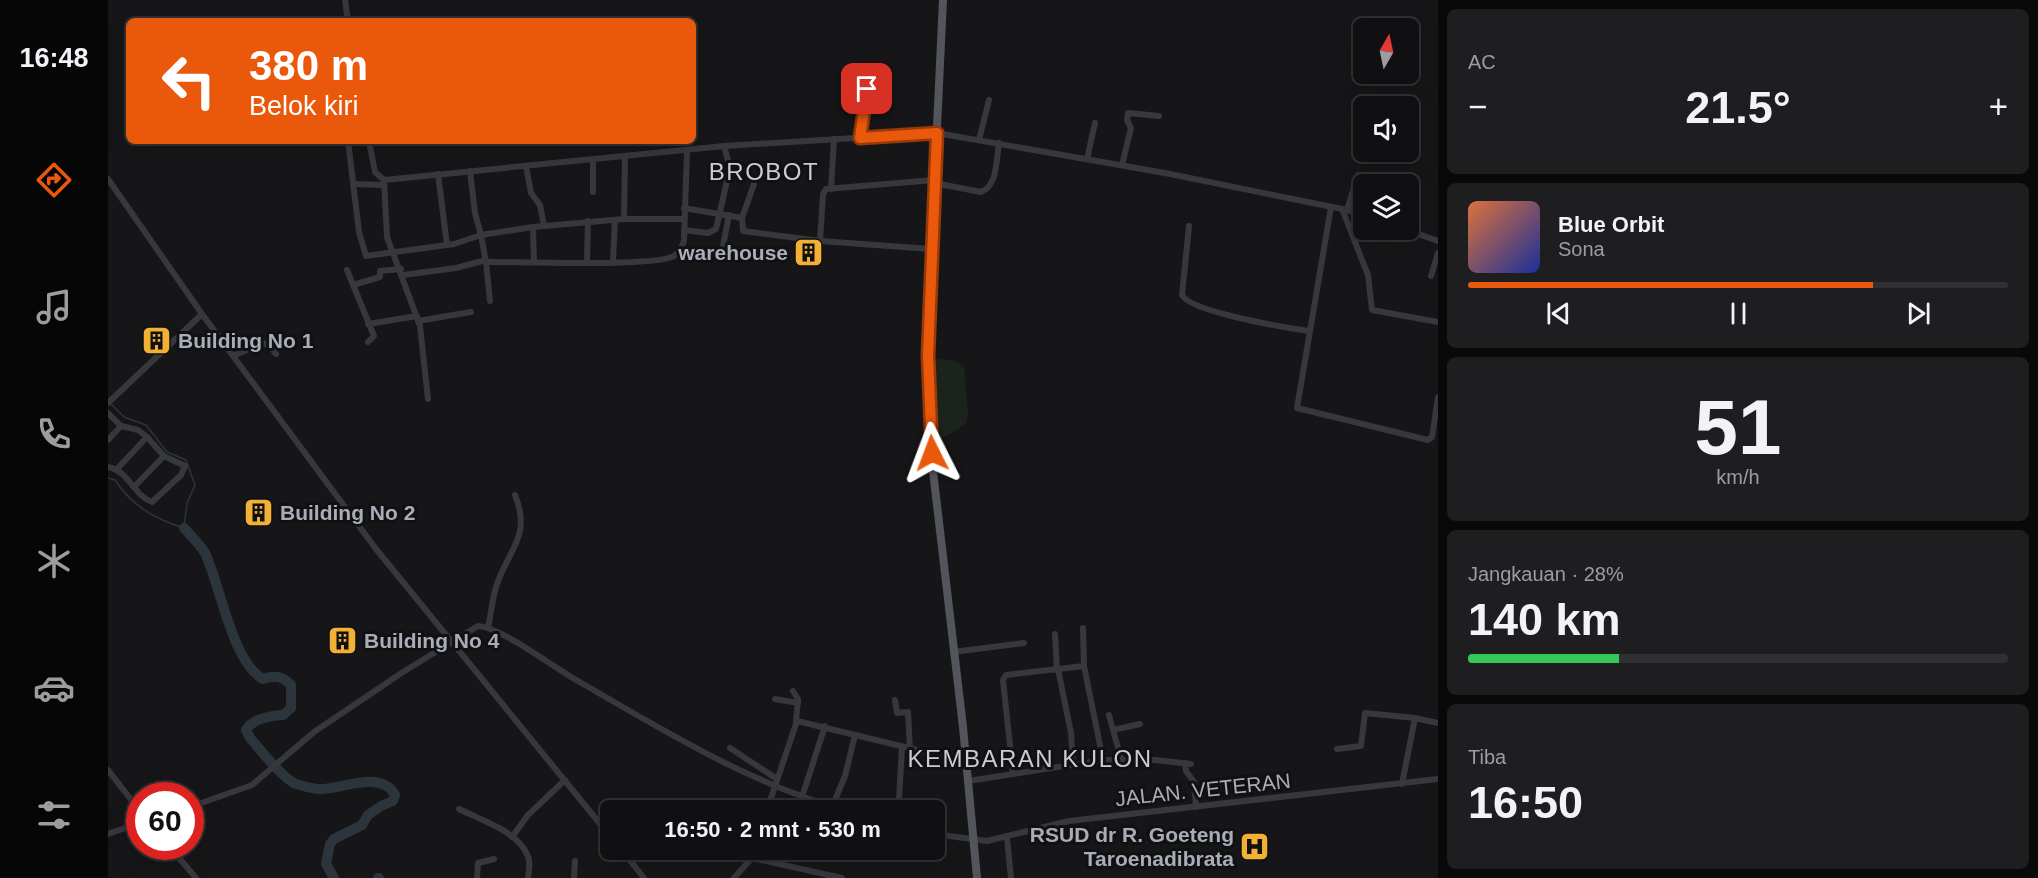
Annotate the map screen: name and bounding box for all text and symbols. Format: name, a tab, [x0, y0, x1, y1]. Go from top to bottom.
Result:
north arrow	[1353, 18, 1419, 84]
map controls	[1353, 18, 1419, 240]
icon: left	[150, 42, 228, 120]
text: 380 m	[249, 42, 368, 89]
text: 16:48	[19, 43, 89, 73]
text: AC	[1468, 51, 1496, 73]
pin	[841, 63, 892, 114]
icon: arrive	[850, 72, 883, 105]
text: 21.5°	[1685, 82, 1791, 133]
text: −	[1468, 88, 1487, 125]
text: +	[1989, 88, 2008, 125]
text: Belok kiri	[249, 91, 359, 121]
button: sound	[1353, 96, 1419, 162]
district label: BROBOT	[709, 158, 819, 185]
icon: directions	[33, 159, 75, 201]
button: layers	[1353, 174, 1419, 240]
text: Blue Orbit	[1558, 212, 1664, 237]
building icon: warehouse	[793, 237, 825, 269]
text: Sona	[1558, 238, 1605, 260]
place label: warehouse	[677, 241, 788, 264]
icon: music	[33, 286, 75, 328]
icon: previous	[1542, 297, 1575, 330]
icon: pause	[1722, 297, 1755, 330]
icon: next	[1902, 297, 1935, 330]
building icon: Building No 1	[141, 325, 173, 357]
place label: Building No 1	[178, 329, 314, 352]
text: 51	[1695, 383, 1781, 471]
icon: phone	[33, 413, 75, 455]
position arrow	[900, 421, 964, 485]
text: km/h	[1716, 466, 1760, 488]
building icon: Building No 2	[243, 497, 275, 529]
place label: Building No 2	[280, 501, 415, 524]
icon: climate	[33, 540, 75, 582]
text: Jangkauan · 28%	[1468, 563, 1624, 585]
text: 140 km	[1468, 594, 1621, 645]
building icon: Building No 4	[327, 625, 359, 657]
place label: Building No 4	[364, 629, 500, 652]
icon: car	[33, 667, 75, 709]
district label: KEMBARAN KULON	[907, 745, 1153, 772]
text: Tiba	[1468, 746, 1506, 768]
street label: JALAN. VETERAN	[1114, 769, 1292, 810]
text: 16:50	[1468, 777, 1583, 828]
speed limit sign: 60	[126, 782, 204, 860]
icon: filters	[33, 794, 75, 836]
text: 16:50 · 2 mnt · 530 m	[664, 817, 881, 842]
place label: RSUD dr R. Goeteng Taroenadibrata	[1030, 823, 1234, 870]
hospital icon: RSUD dr R. Goeteng Taroenadibrata	[1239, 831, 1271, 863]

